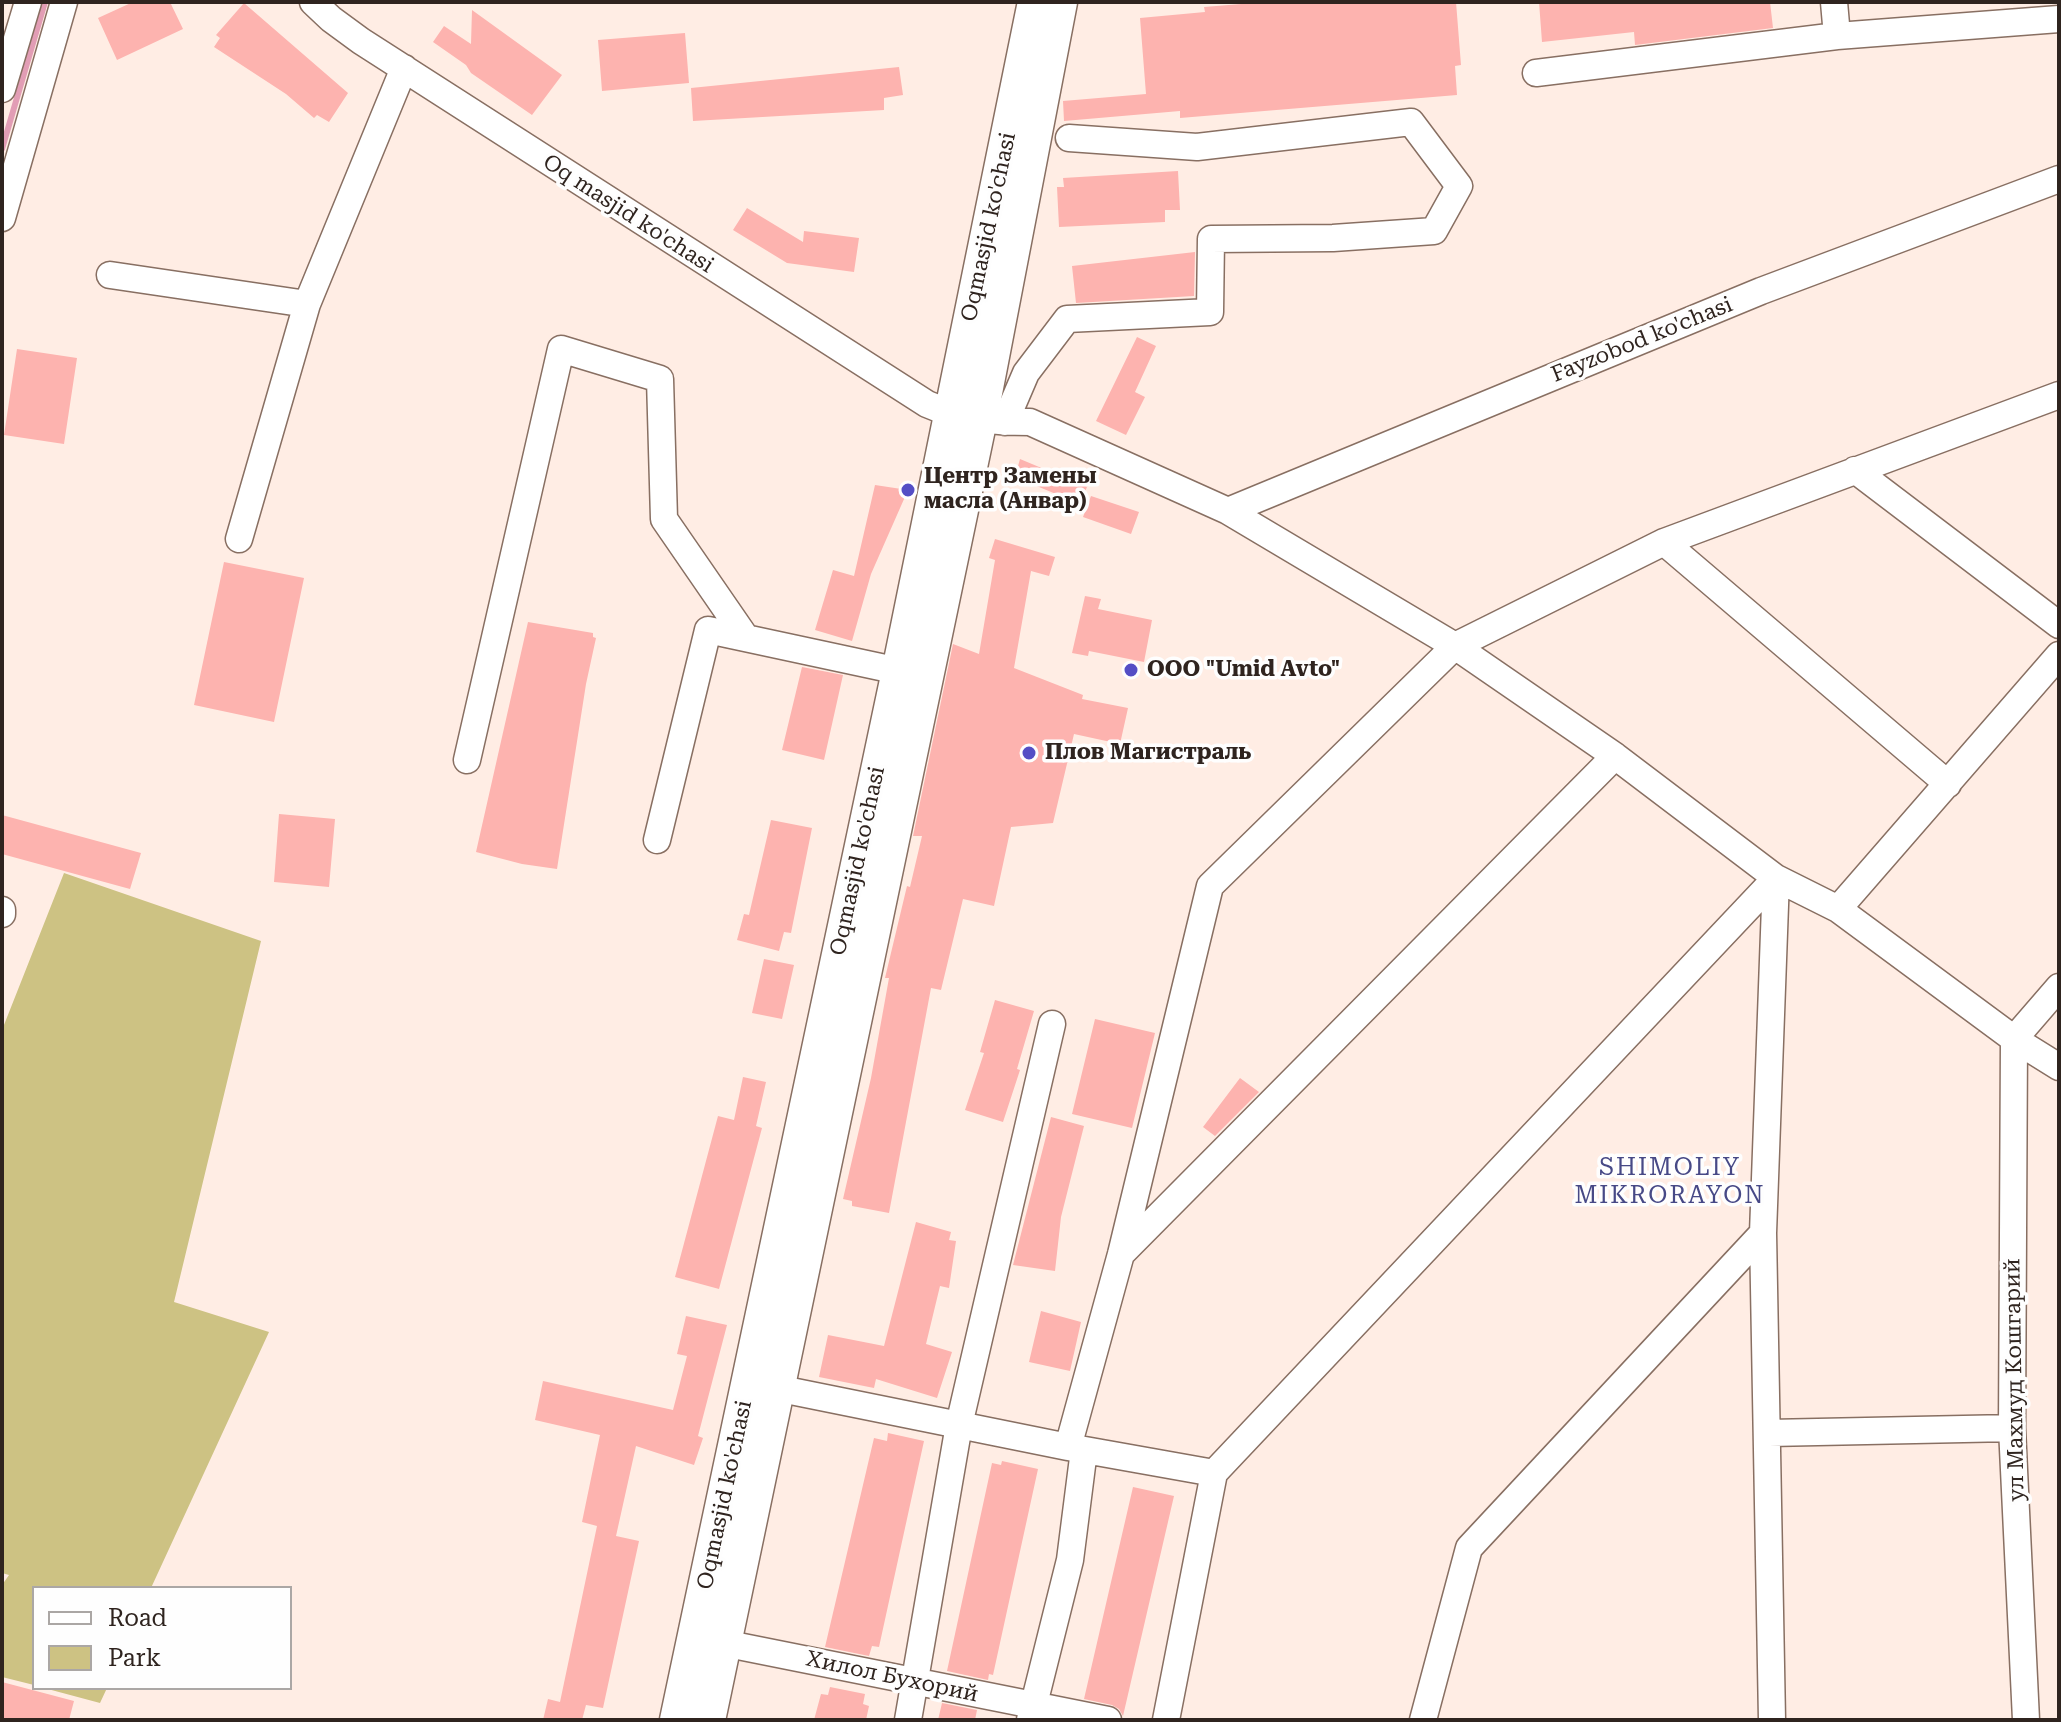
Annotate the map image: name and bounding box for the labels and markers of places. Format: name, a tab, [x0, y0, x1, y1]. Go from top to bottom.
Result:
place label: Центр Замены масла (Анвар)	[924, 464, 1097, 516]
marker: Центр Замены масла (Анвар)	[899, 481, 917, 499]
place label: ООО "Umid Avto"	[1147, 657, 1340, 683]
marker: ООО "Umid Avto"	[1122, 661, 1140, 679]
place label: Плов Магистраль	[1045, 740, 1251, 766]
marker: Плов Магистраль	[1020, 744, 1038, 762]

